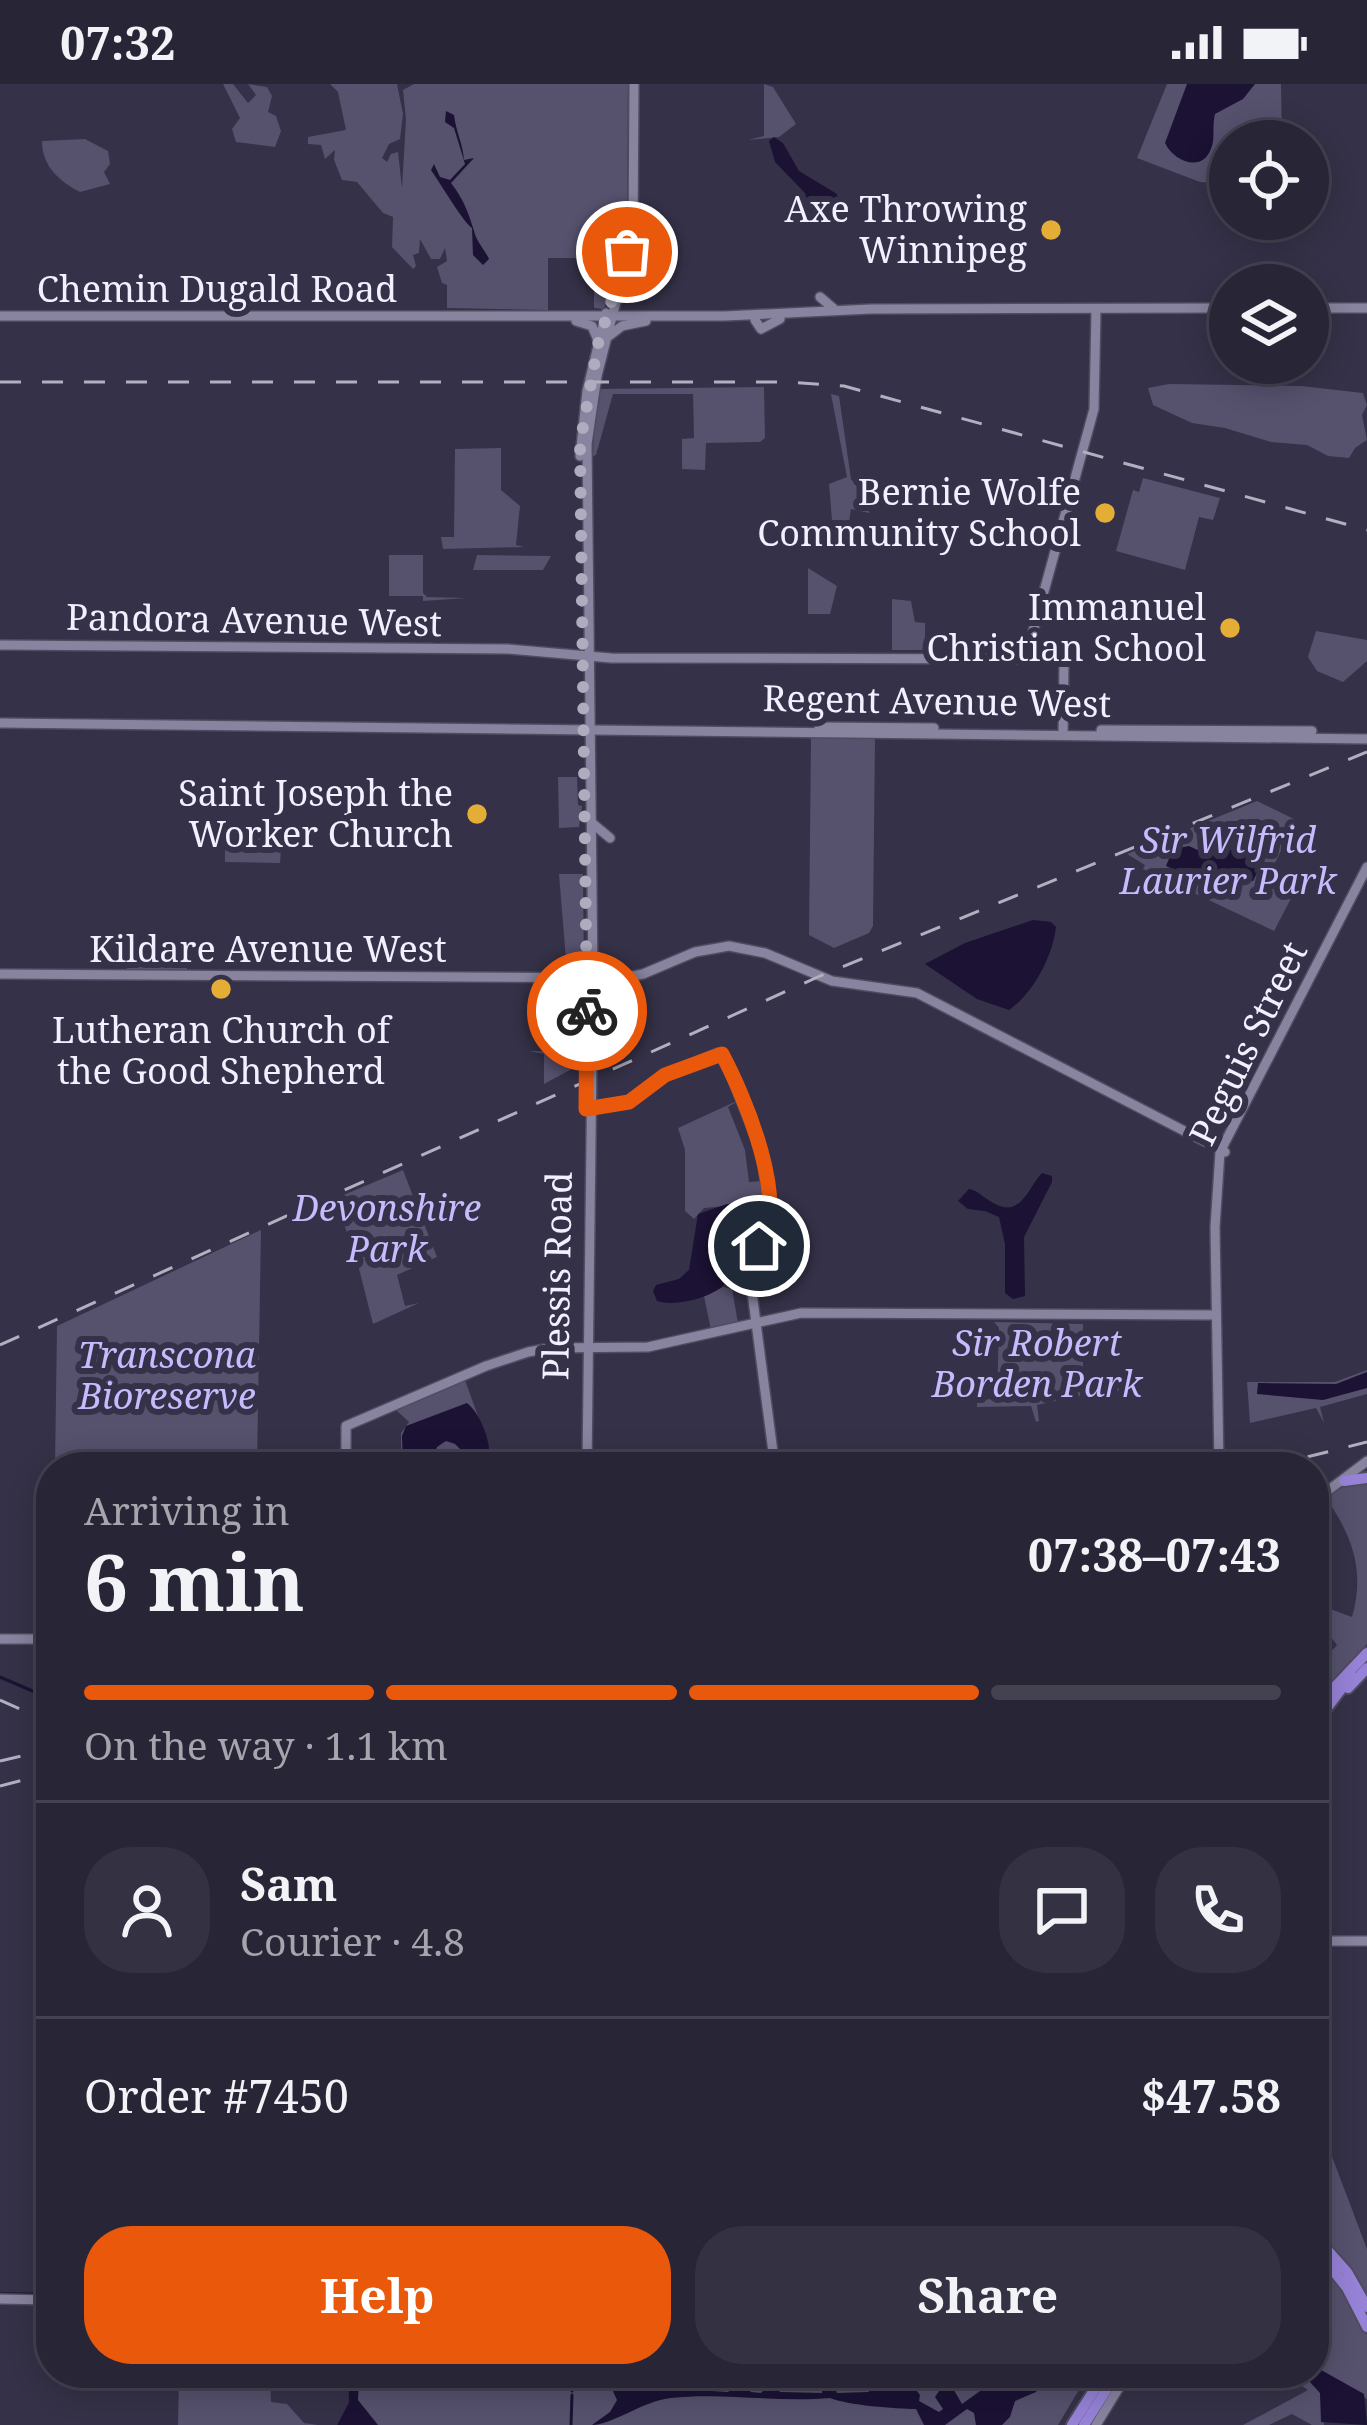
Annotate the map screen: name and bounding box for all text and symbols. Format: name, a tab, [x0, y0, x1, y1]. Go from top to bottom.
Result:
text: 07:32	[60, 12, 175, 73]
map controls	[1209, 120, 1329, 384]
button: locate	[1209, 120, 1329, 240]
place label: Axe Throwing Winnipeg	[784, 184, 1027, 274]
pin	[576, 201, 678, 303]
marker: Axe Throwing Winnipeg	[1038, 217, 1064, 243]
icon: bag	[594, 219, 660, 285]
street label: Chemin Dugald Road	[37, 264, 397, 313]
button: layers	[1209, 264, 1329, 384]
place label: Bernie Wolfe Community School	[757, 467, 1081, 557]
marker: Bernie Wolfe Community School	[1092, 500, 1118, 526]
place label: Immanuel Christian School	[926, 582, 1206, 672]
street label: Pandora Avenue West	[66, 592, 442, 647]
marker: Immanuel Christian School	[1217, 615, 1243, 641]
street label: Regent Avenue West	[762, 673, 1112, 728]
place label: Saint Joseph the Worker Church	[178, 768, 453, 858]
marker: Saint Joseph the Worker Church	[464, 801, 490, 827]
park label: Sir Wilfrid Laurier Park	[1118, 815, 1338, 905]
street label: Kildare Avenue West	[89, 924, 447, 973]
street label: Peguis Street	[1177, 933, 1318, 1153]
courier	[527, 951, 647, 1071]
marker: Lutheran Church of the Good Shepherd	[208, 976, 234, 1002]
icon: bike	[554, 978, 620, 1044]
place label: Lutheran Church of the Good Shepherd	[52, 1005, 393, 1095]
street label: Plessis Road	[530, 1171, 583, 1381]
park label: Devonshire Park	[292, 1183, 482, 1273]
pin	[708, 1195, 810, 1297]
icon: home	[726, 1213, 792, 1279]
park label: Sir Robert Borden Park	[931, 1318, 1144, 1408]
park label: Transcona Bioreserve	[77, 1330, 256, 1420]
text: Arriving in	[84, 1483, 290, 1536]
text: 07:38–07:43	[1028, 1524, 1281, 1585]
text: 6 min	[84, 1528, 305, 1634]
text: On the way · 1.1 km	[84, 1718, 448, 1771]
button: person	[84, 1847, 210, 1973]
button: chat	[999, 1847, 1125, 1973]
button: phone	[1155, 1847, 1281, 1973]
text: Sam	[240, 1853, 337, 1914]
text: Courier · 4.8	[240, 1914, 465, 1967]
text: Order #7450	[84, 2065, 349, 2126]
text: $47.58	[1141, 2065, 1281, 2126]
button: Help	[84, 2226, 671, 2364]
button: Share	[695, 2226, 1281, 2364]

